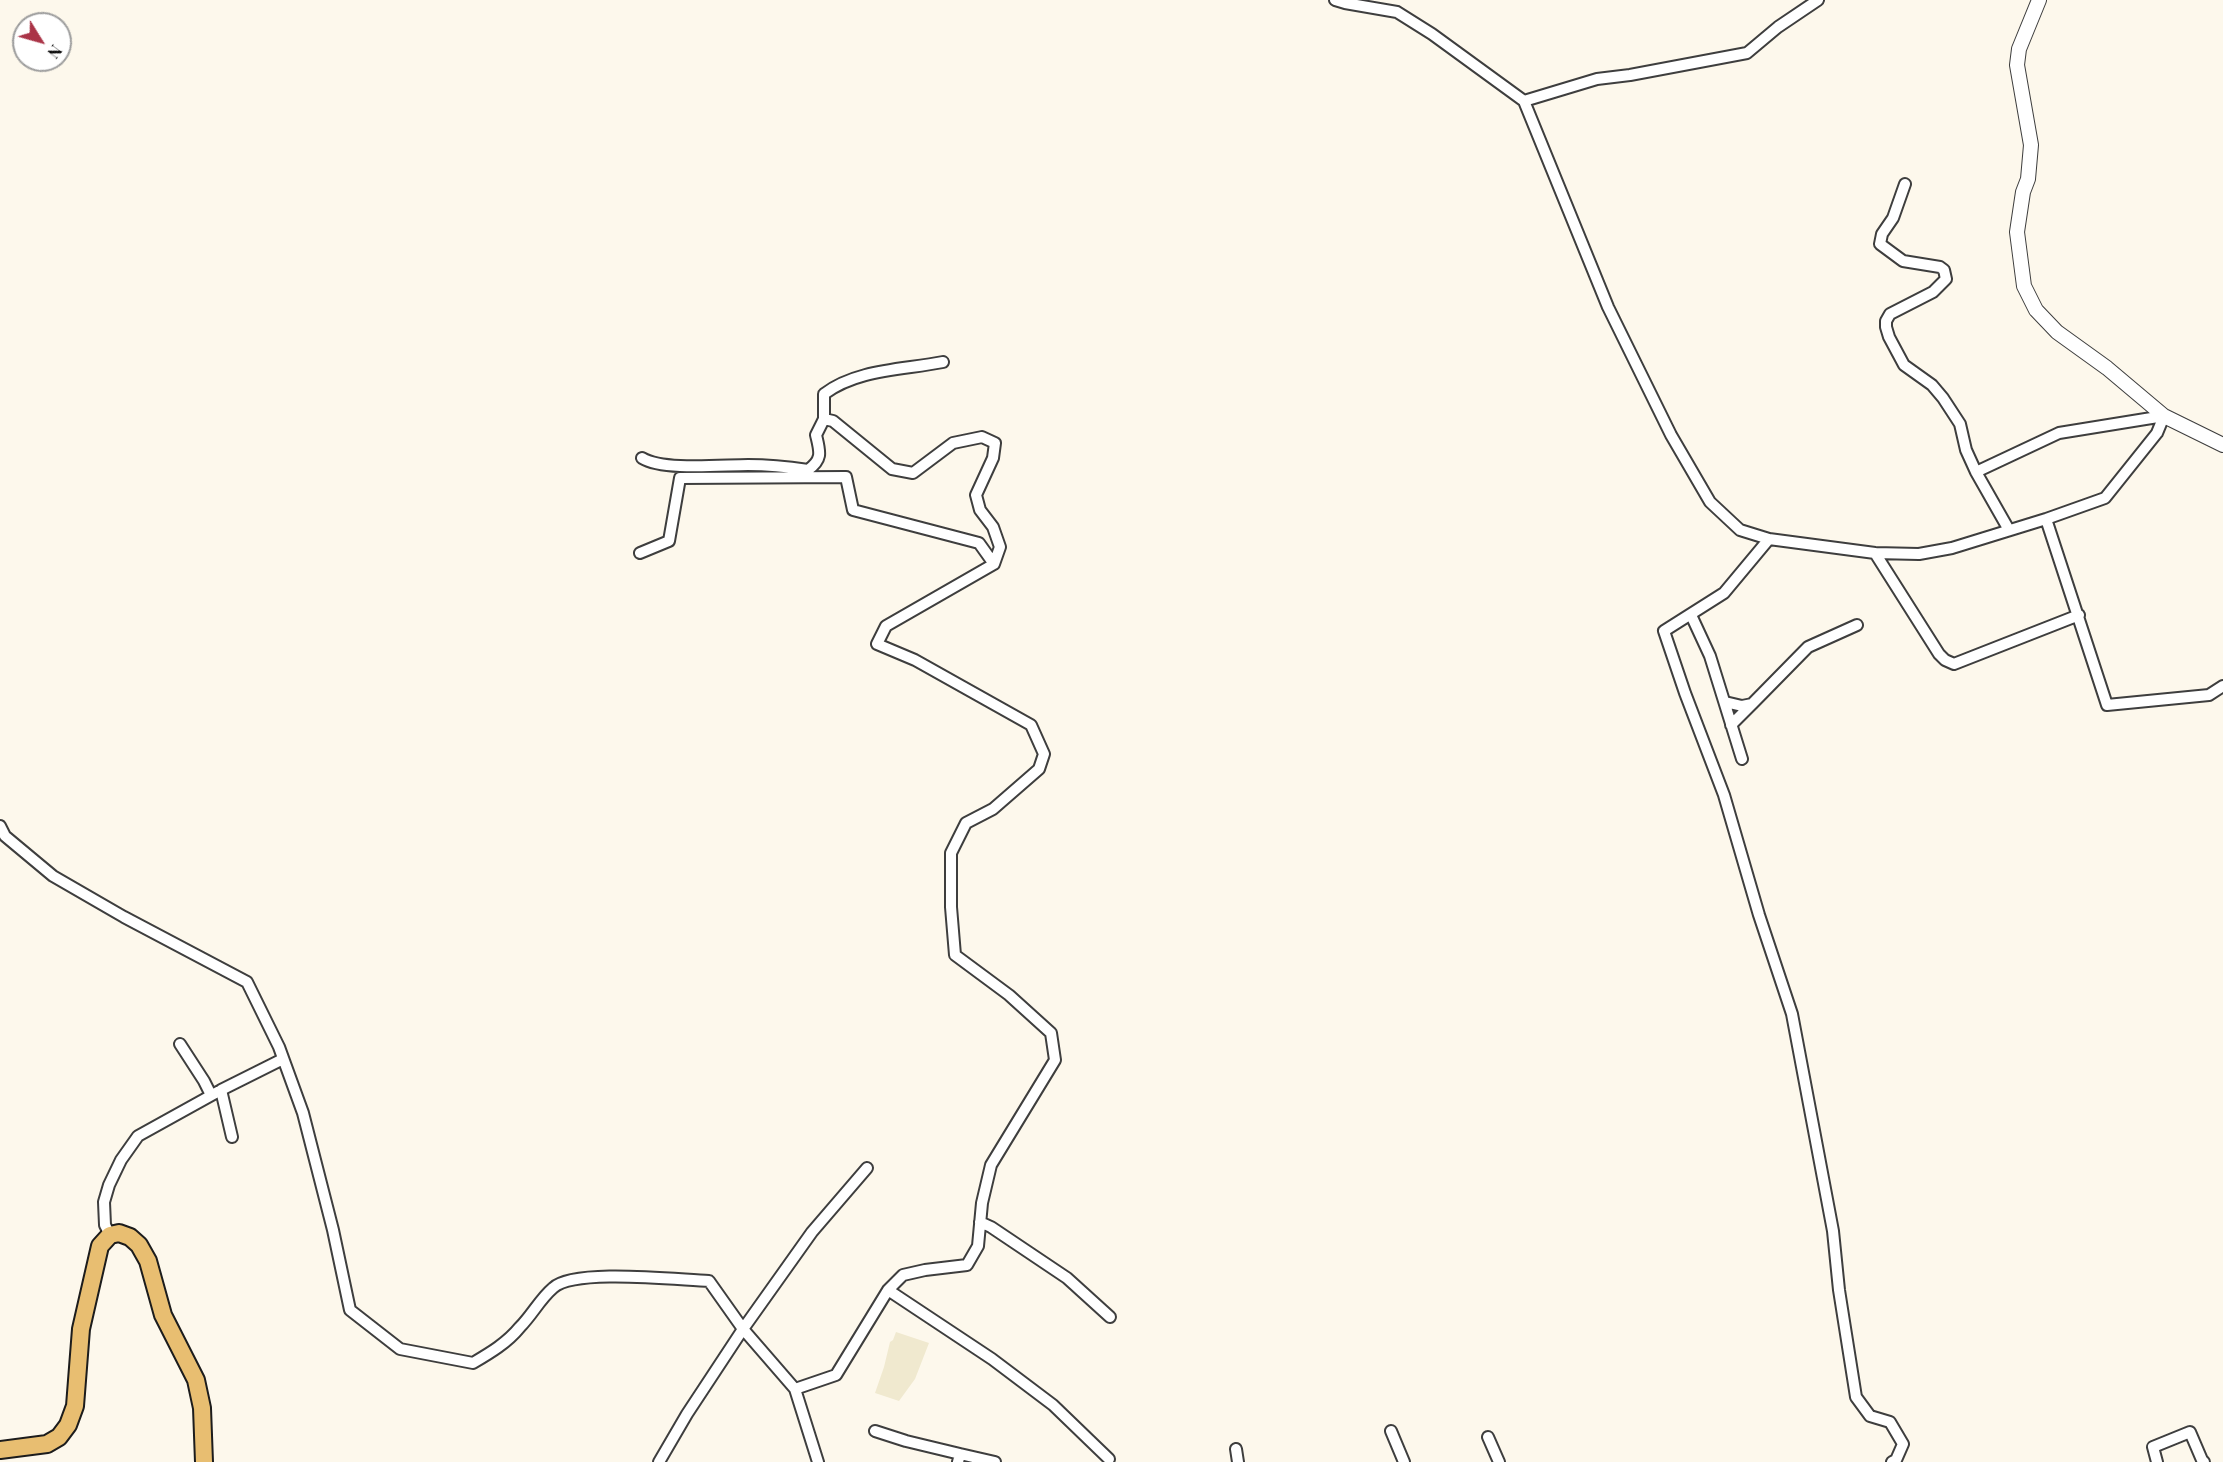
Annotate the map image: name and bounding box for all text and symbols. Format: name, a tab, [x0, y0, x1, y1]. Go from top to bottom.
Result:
north arrow	[12, 12, 72, 72]
text: N	[43, 41, 67, 63]

